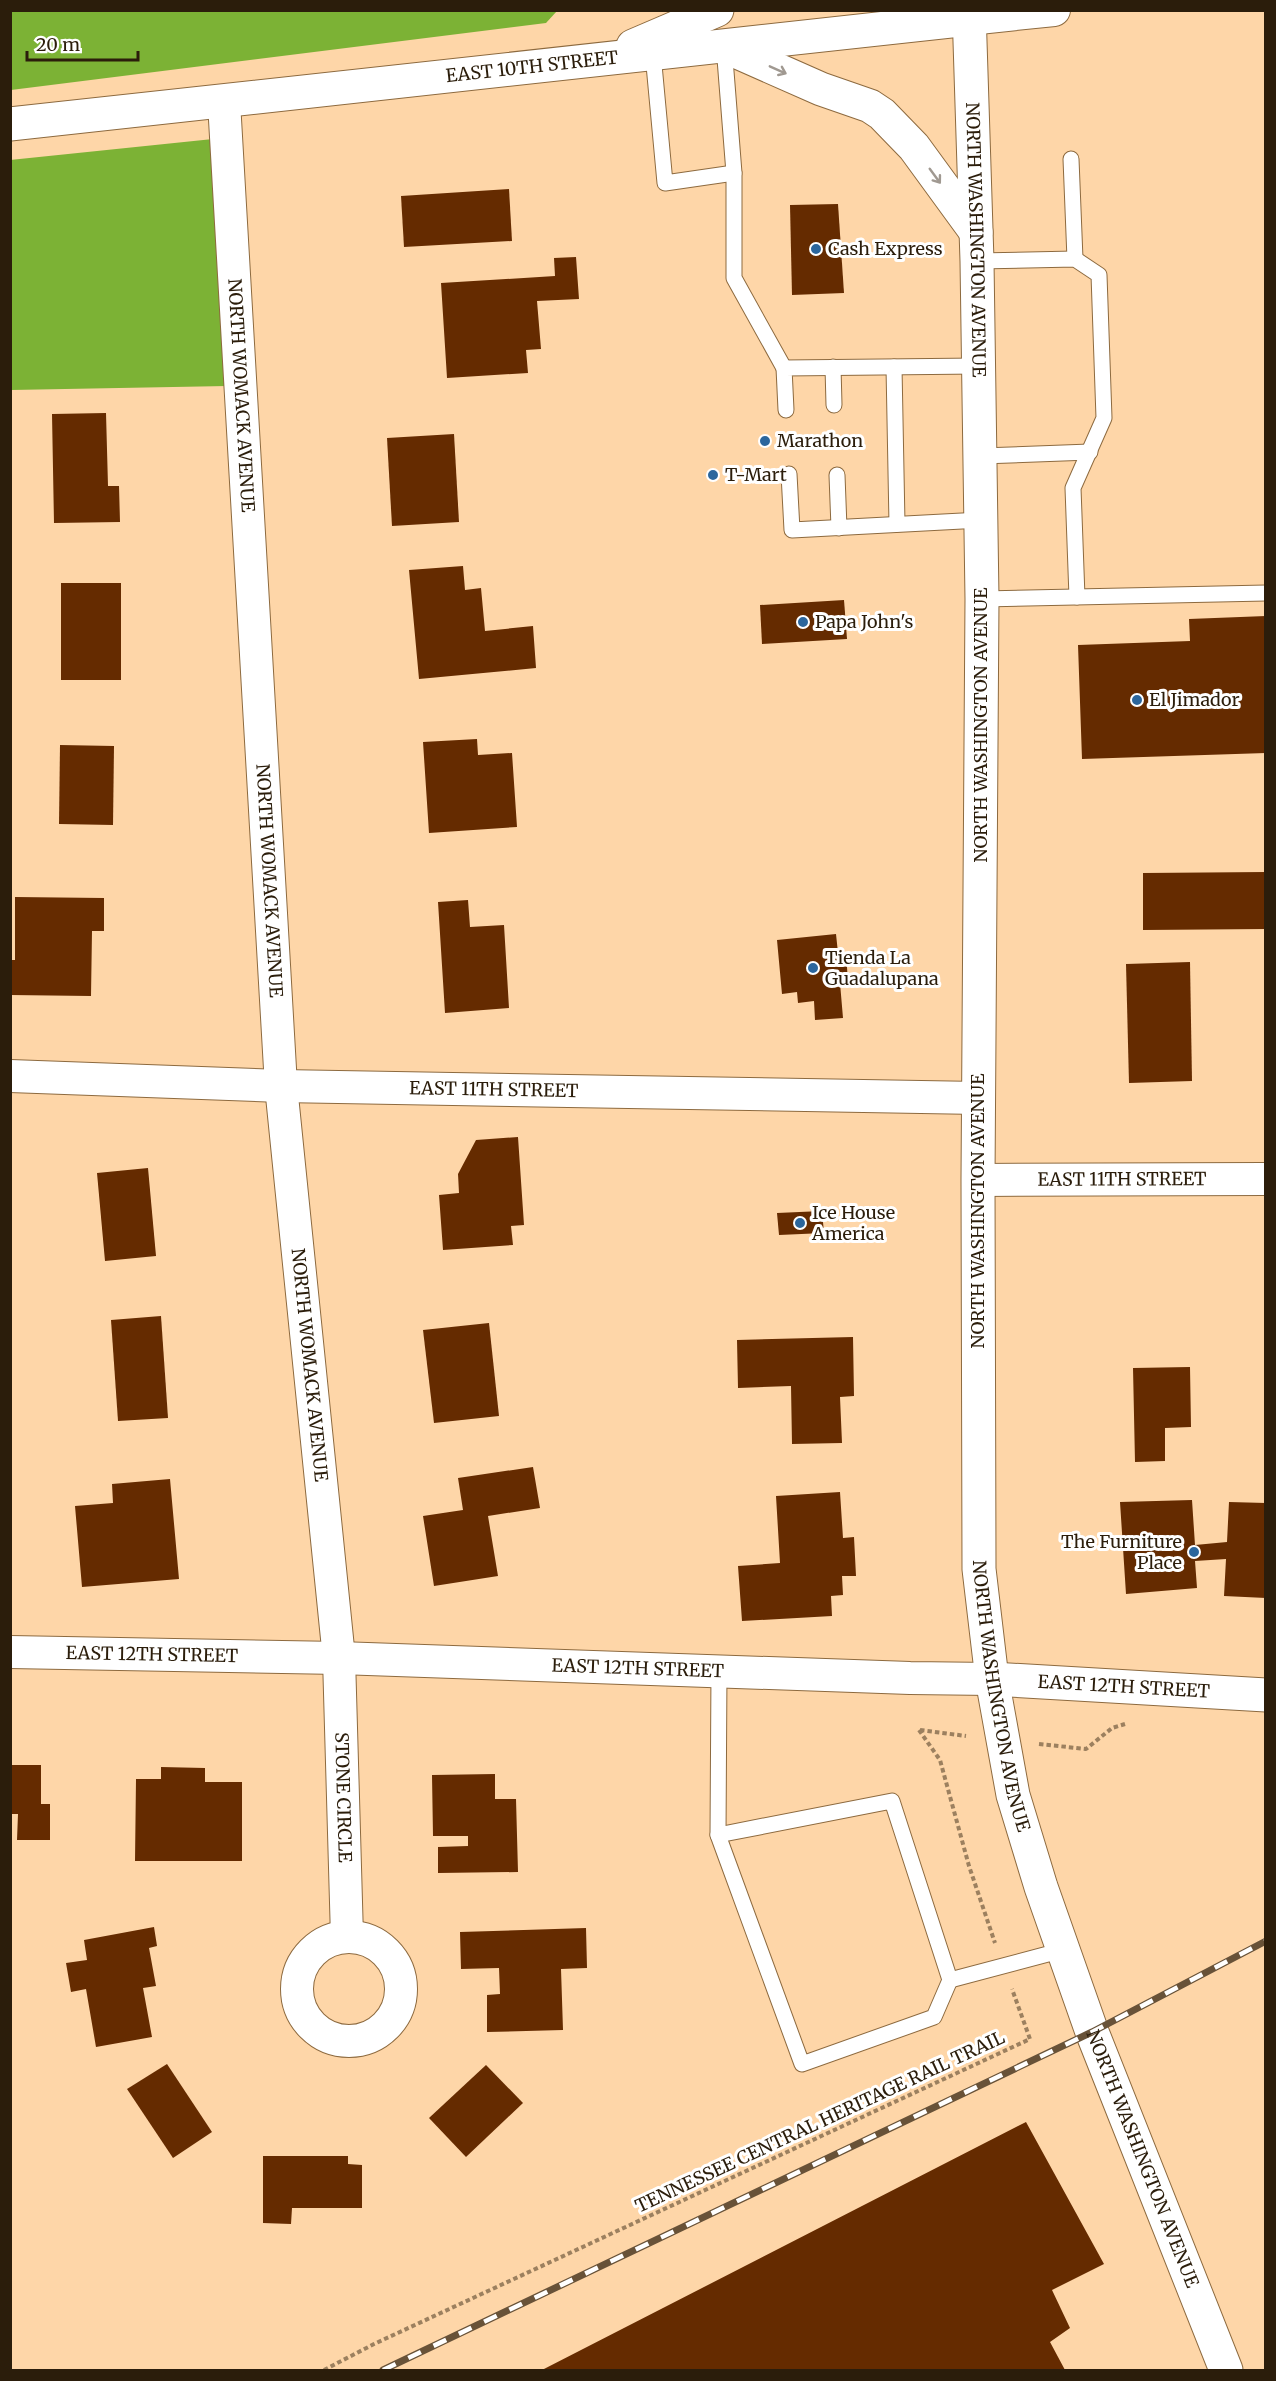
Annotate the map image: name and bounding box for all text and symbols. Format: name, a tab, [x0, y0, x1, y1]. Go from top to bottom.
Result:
scale bar	[27, 24, 138, 62]
text: 20 m	[36, 33, 80, 56]
street label: EAST 10TH STREET	[445, 45, 620, 87]
one-way arrow	[768, 65, 786, 76]
street label: NORTH WASHINGTON AVENUE	[961, 102, 991, 378]
one-way arrow	[929, 167, 941, 183]
place label: Cash Express	[828, 237, 943, 260]
marker: Cash Express	[809, 242, 823, 256]
street label: NORTH WOMACK AVENUE	[223, 278, 260, 514]
place label: Marathon	[777, 429, 863, 452]
marker: Marathon	[758, 434, 772, 448]
place label: T-Mart	[725, 463, 787, 486]
marker: T-Mart	[706, 468, 720, 482]
street label: NORTH WASHINGTON AVENUE	[969, 587, 992, 862]
place label: Papa John's	[815, 610, 914, 633]
marker: Papa John's	[796, 615, 810, 629]
place label: El Jimador	[1149, 688, 1240, 711]
marker: El Jimador	[1130, 693, 1144, 707]
street label: NORTH WOMACK AVENUE	[251, 763, 288, 999]
place label: Tienda La Guadalupana	[825, 946, 939, 990]
marker: Tienda La Guadalupana	[806, 961, 820, 975]
street label: NORTH WASHINGTON AVENUE	[966, 1073, 989, 1348]
street label: EAST 11TH STREET	[409, 1076, 579, 1102]
street label: EAST 11TH STREET	[1037, 1167, 1207, 1191]
place label: Ice House America	[811, 1201, 895, 1245]
marker: Ice House America	[793, 1216, 807, 1230]
street label: NORTH WOMACK AVENUE	[287, 1247, 333, 1483]
place label: The Furniture Place	[1061, 1530, 1182, 1574]
marker: The Furniture Place	[1187, 1545, 1201, 1559]
street label: NORTH WASHINGTON AVENUE	[968, 1560, 1036, 1835]
street label: EAST 12TH STREET	[66, 1641, 239, 1667]
street label: EAST 12TH STREET	[551, 1653, 725, 1682]
street label: EAST 12TH STREET	[1037, 1670, 1211, 1703]
street label: STONE CIRCLE	[330, 1732, 357, 1863]
street label: TENNESSEE CENTRAL HERITAGE RAIL TRAIL	[631, 2026, 1008, 2218]
street label: NORTH WASHINGTON AVENUE	[1081, 2026, 1204, 2291]

